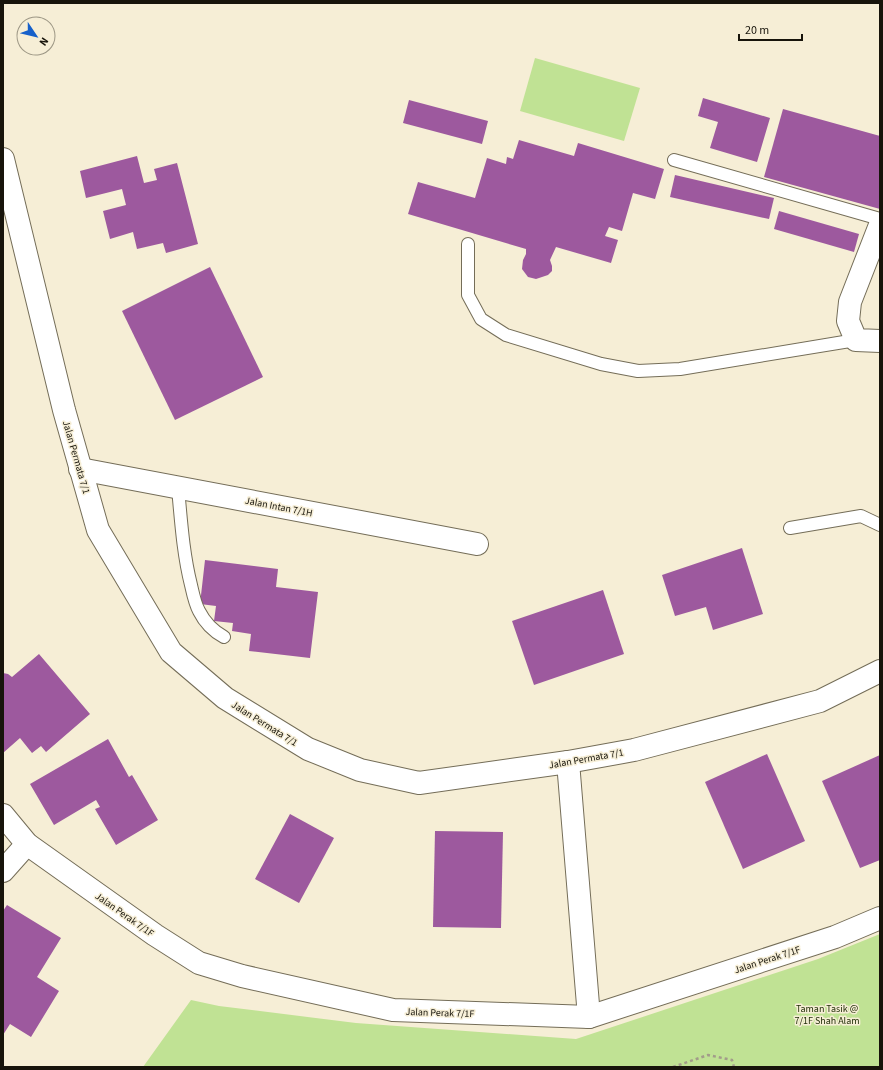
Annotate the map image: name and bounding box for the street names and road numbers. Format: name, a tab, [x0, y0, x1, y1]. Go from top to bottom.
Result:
street label: Jalan Permata 7/1	[59, 419, 93, 496]
street label: Jalan Intan 7/1H	[244, 494, 314, 520]
street label: Jalan Permata 7/1	[229, 698, 300, 750]
street label: Jalan Permata 7/1	[548, 746, 625, 772]
street label: Jalan Perak 7/1F	[92, 889, 157, 940]
street label: Jalan Perak 7/1F	[732, 943, 802, 977]
street label: Jalan Perak 7/1F	[405, 1005, 475, 1021]

